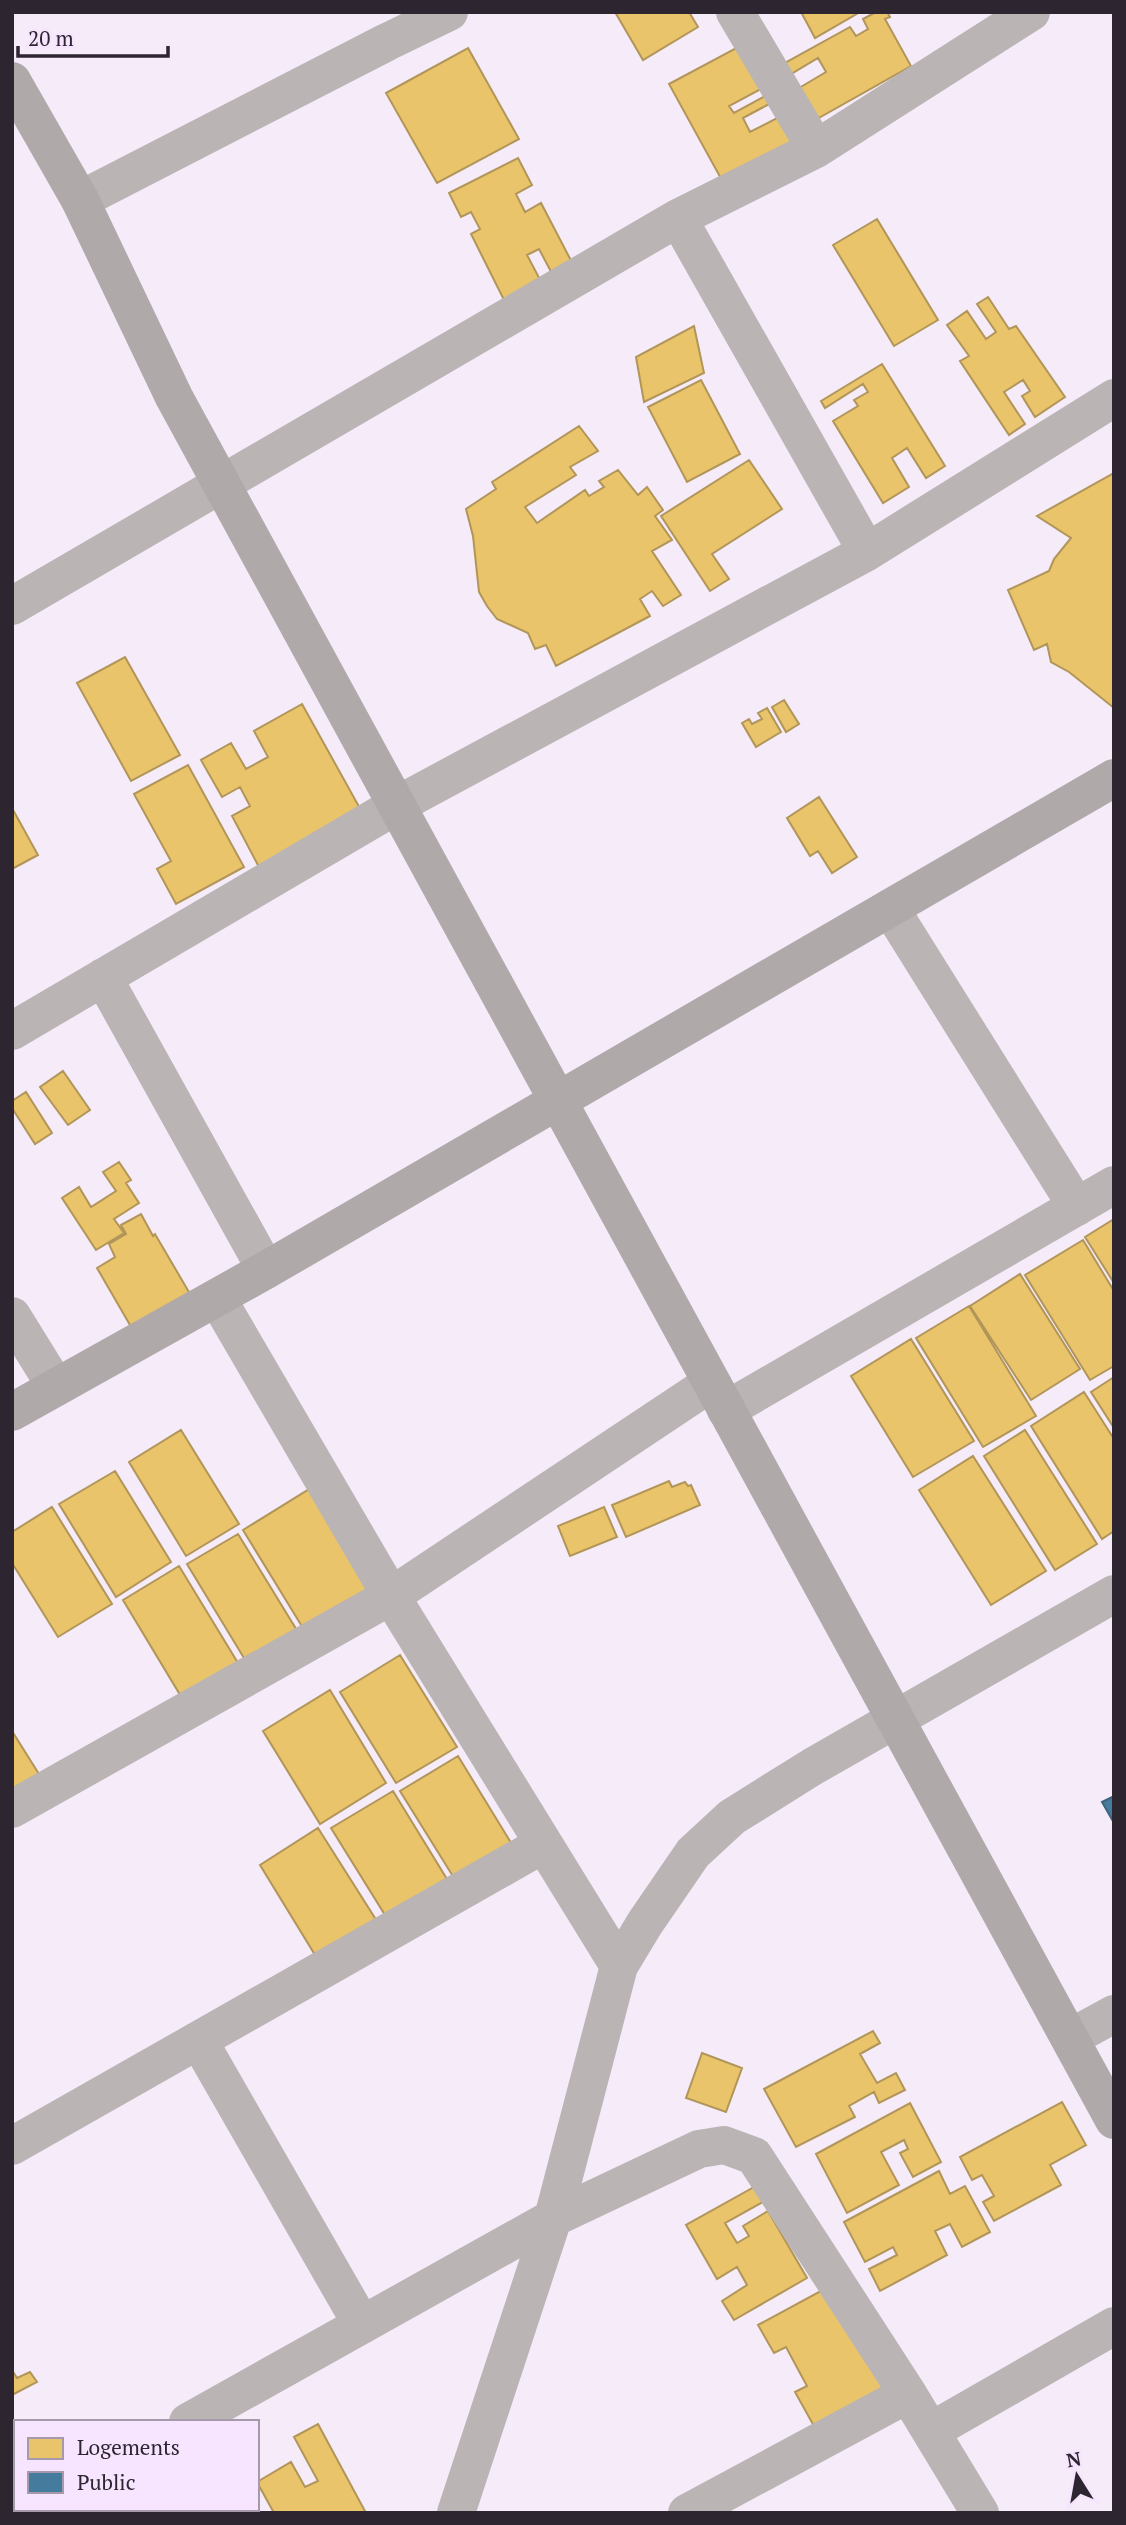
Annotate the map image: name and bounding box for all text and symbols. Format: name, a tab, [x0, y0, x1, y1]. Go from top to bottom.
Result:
scale bar	[18, 14, 168, 58]
text: 20 m	[28, 24, 74, 52]
legend	[14, 2420, 259, 2511]
text: Logements	[77, 2433, 180, 2461]
north arrow	[1042, 2441, 1112, 2511]
text: N	[1064, 2445, 1084, 2472]
text: Public	[77, 2468, 135, 2496]

